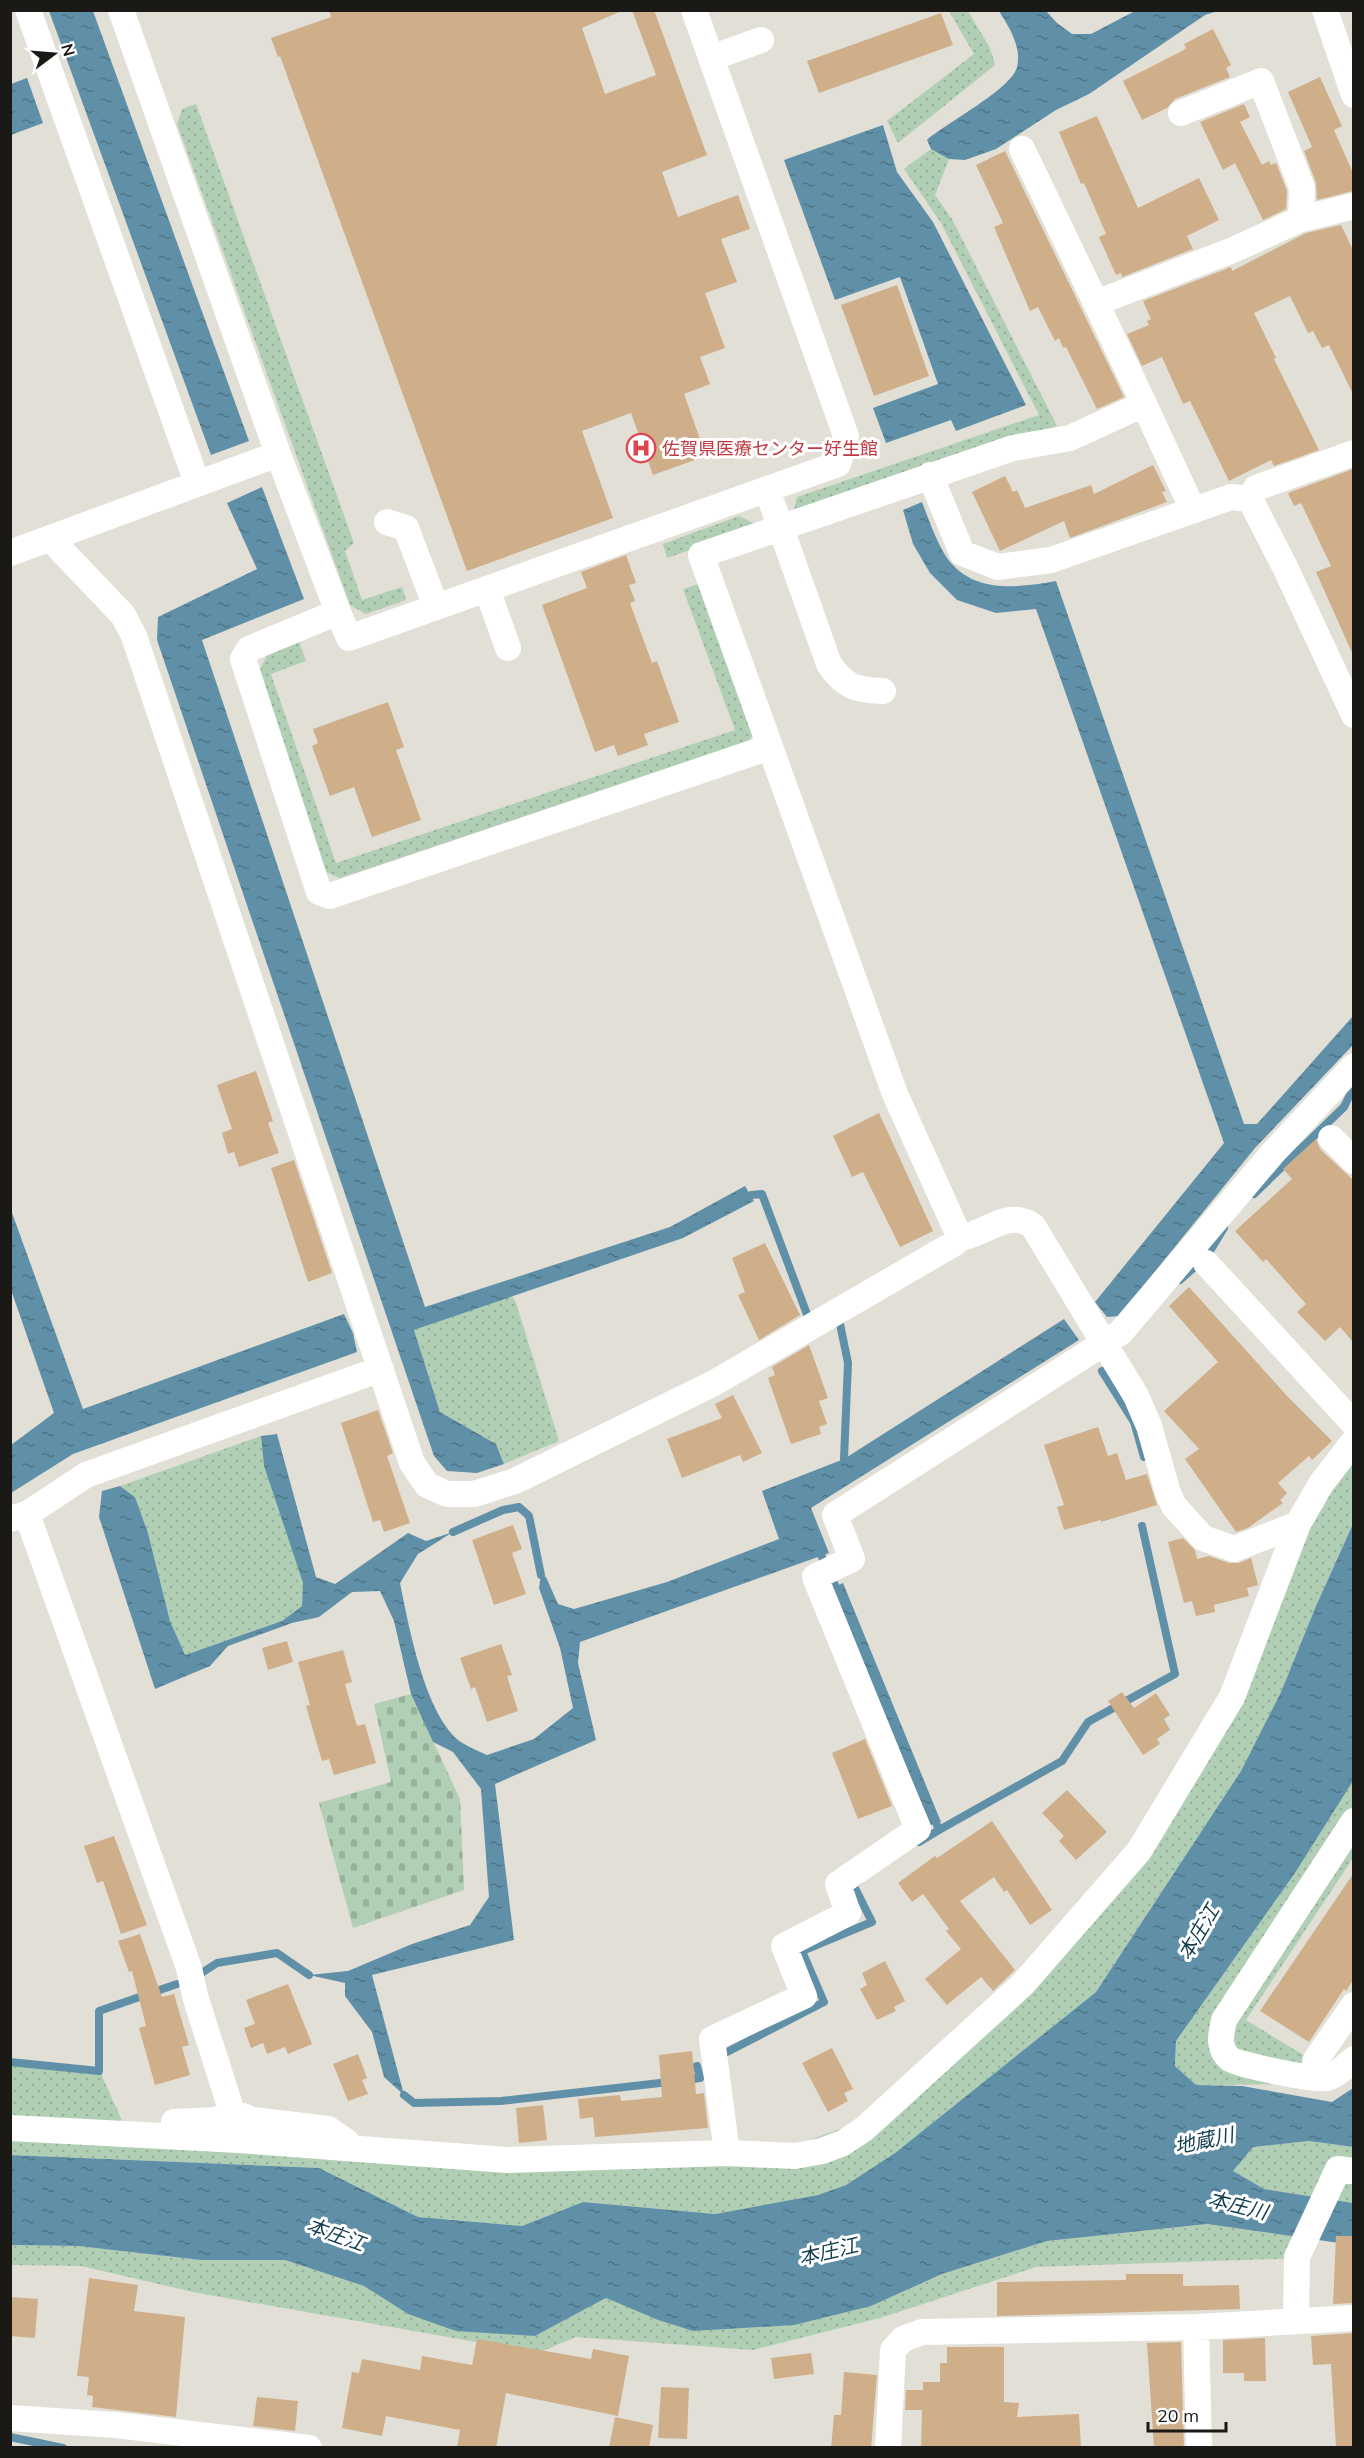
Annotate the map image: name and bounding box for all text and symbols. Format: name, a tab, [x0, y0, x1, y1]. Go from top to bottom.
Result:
north arrow	[24, 24, 84, 84]
text: N	[57, 41, 80, 58]
hospital icon: 佐賀県医療センター好生館	[625, 432, 657, 464]
place label: 佐賀県医療センター好生館	[662, 437, 878, 460]
water label: 本庄江	[1172, 1898, 1225, 1964]
water label: 地蔵川	[1172, 2121, 1238, 2158]
water label: 本庄川	[1206, 2186, 1272, 2225]
water label: 本庄江	[304, 2212, 370, 2257]
water label: 本庄江	[796, 2232, 862, 2270]
scale bar	[1148, 2395, 1226, 2433]
text: 20 m	[1157, 2404, 1199, 2427]

